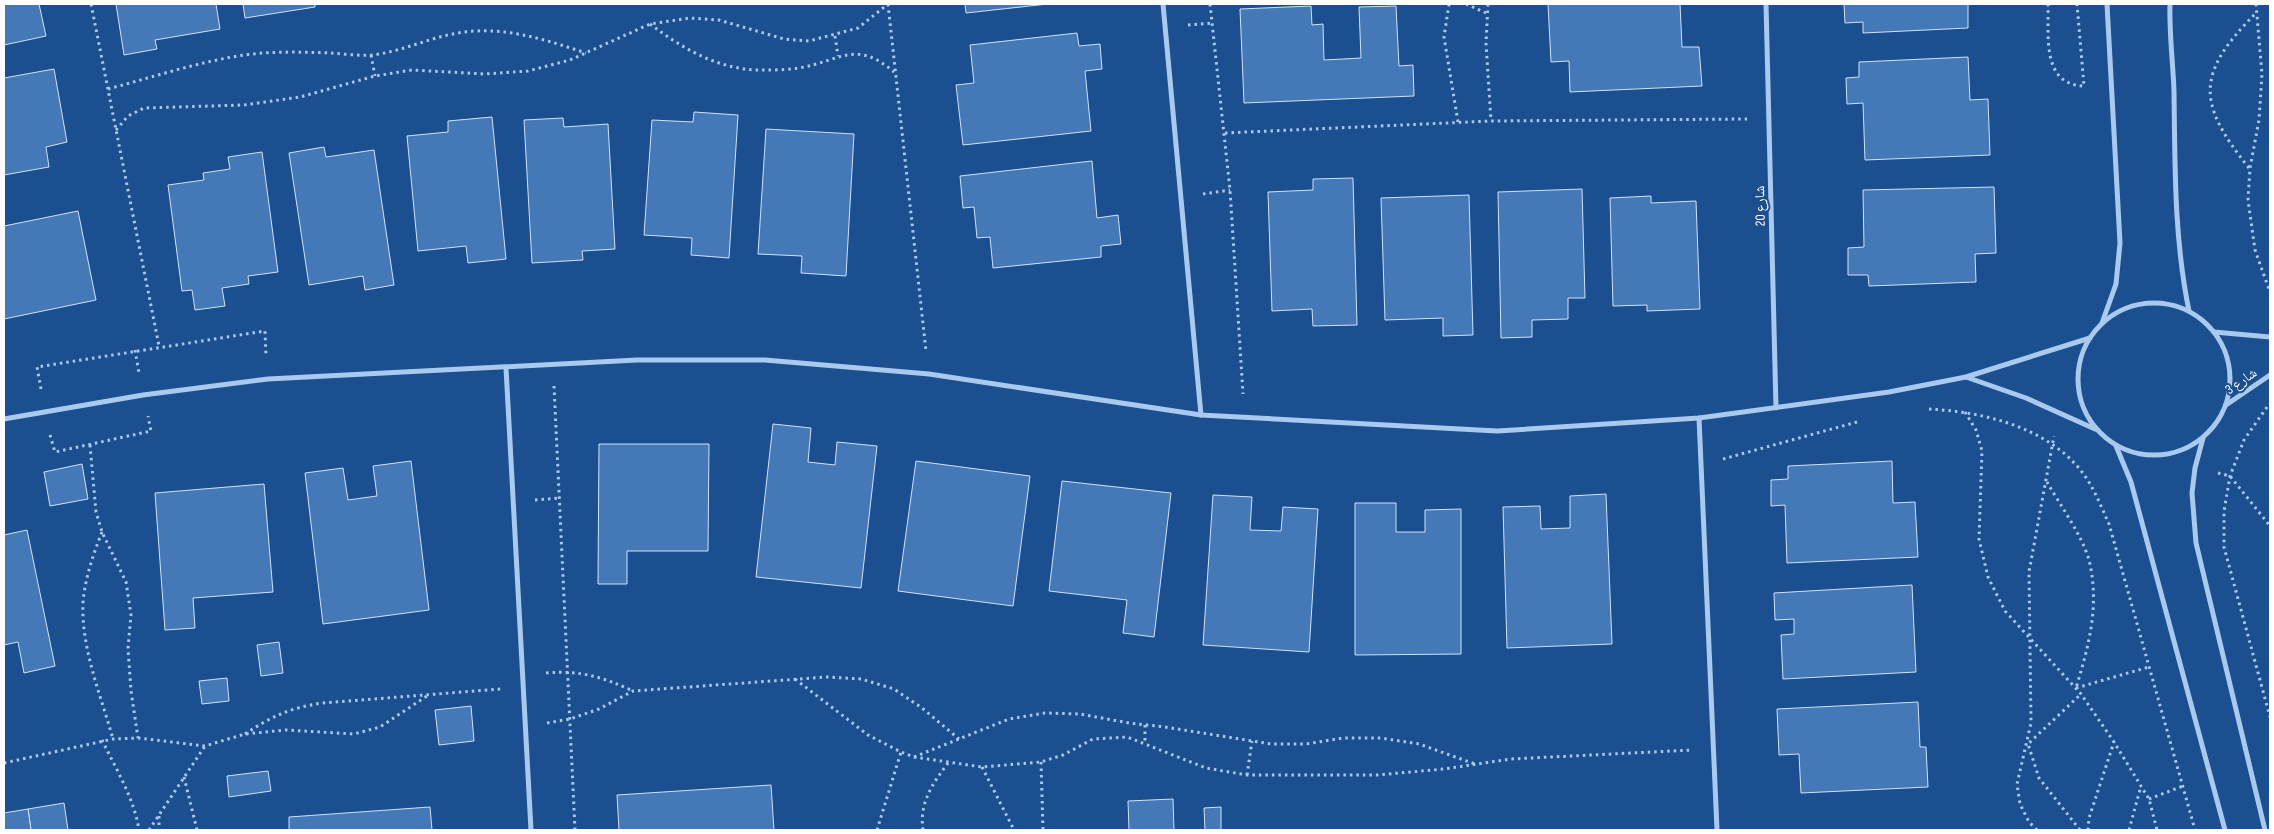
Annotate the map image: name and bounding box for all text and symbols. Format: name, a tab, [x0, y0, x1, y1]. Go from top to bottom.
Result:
street label: شارع 20	[1751, 185, 1770, 227]
street label: شارع 3	[2222, 364, 2261, 399]

